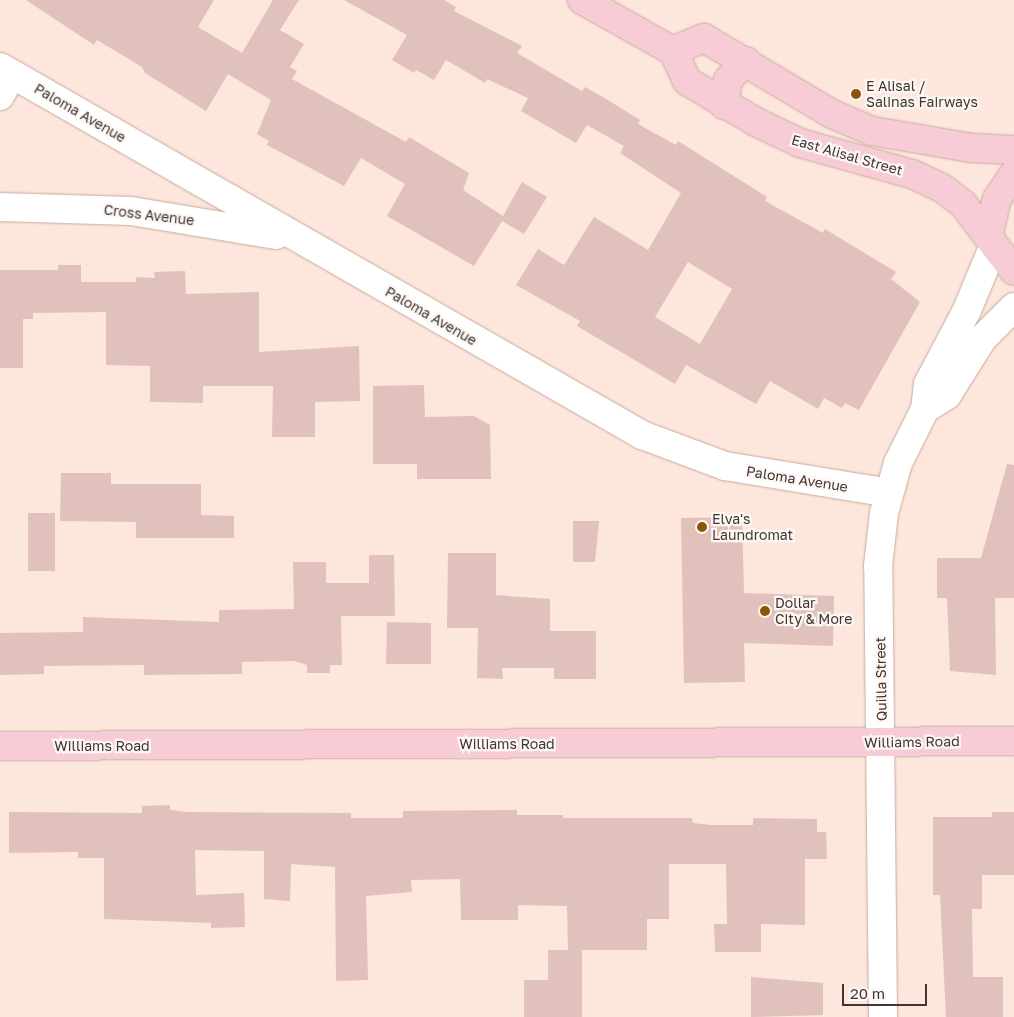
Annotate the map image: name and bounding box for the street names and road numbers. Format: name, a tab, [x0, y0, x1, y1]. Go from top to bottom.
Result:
street label: Paloma Avenue	[31, 80, 129, 146]
street label: East Alisal Street	[789, 131, 905, 179]
street label: Cross Avenue	[103, 201, 195, 229]
street label: Paloma Avenue	[382, 283, 480, 349]
street label: Paloma Avenue	[745, 463, 849, 495]
street label: Quilla Street	[872, 637, 890, 721]
street label: Williams Road	[864, 733, 960, 751]
street label: Williams Road	[459, 736, 555, 752]
street label: Williams Road	[54, 738, 150, 754]

